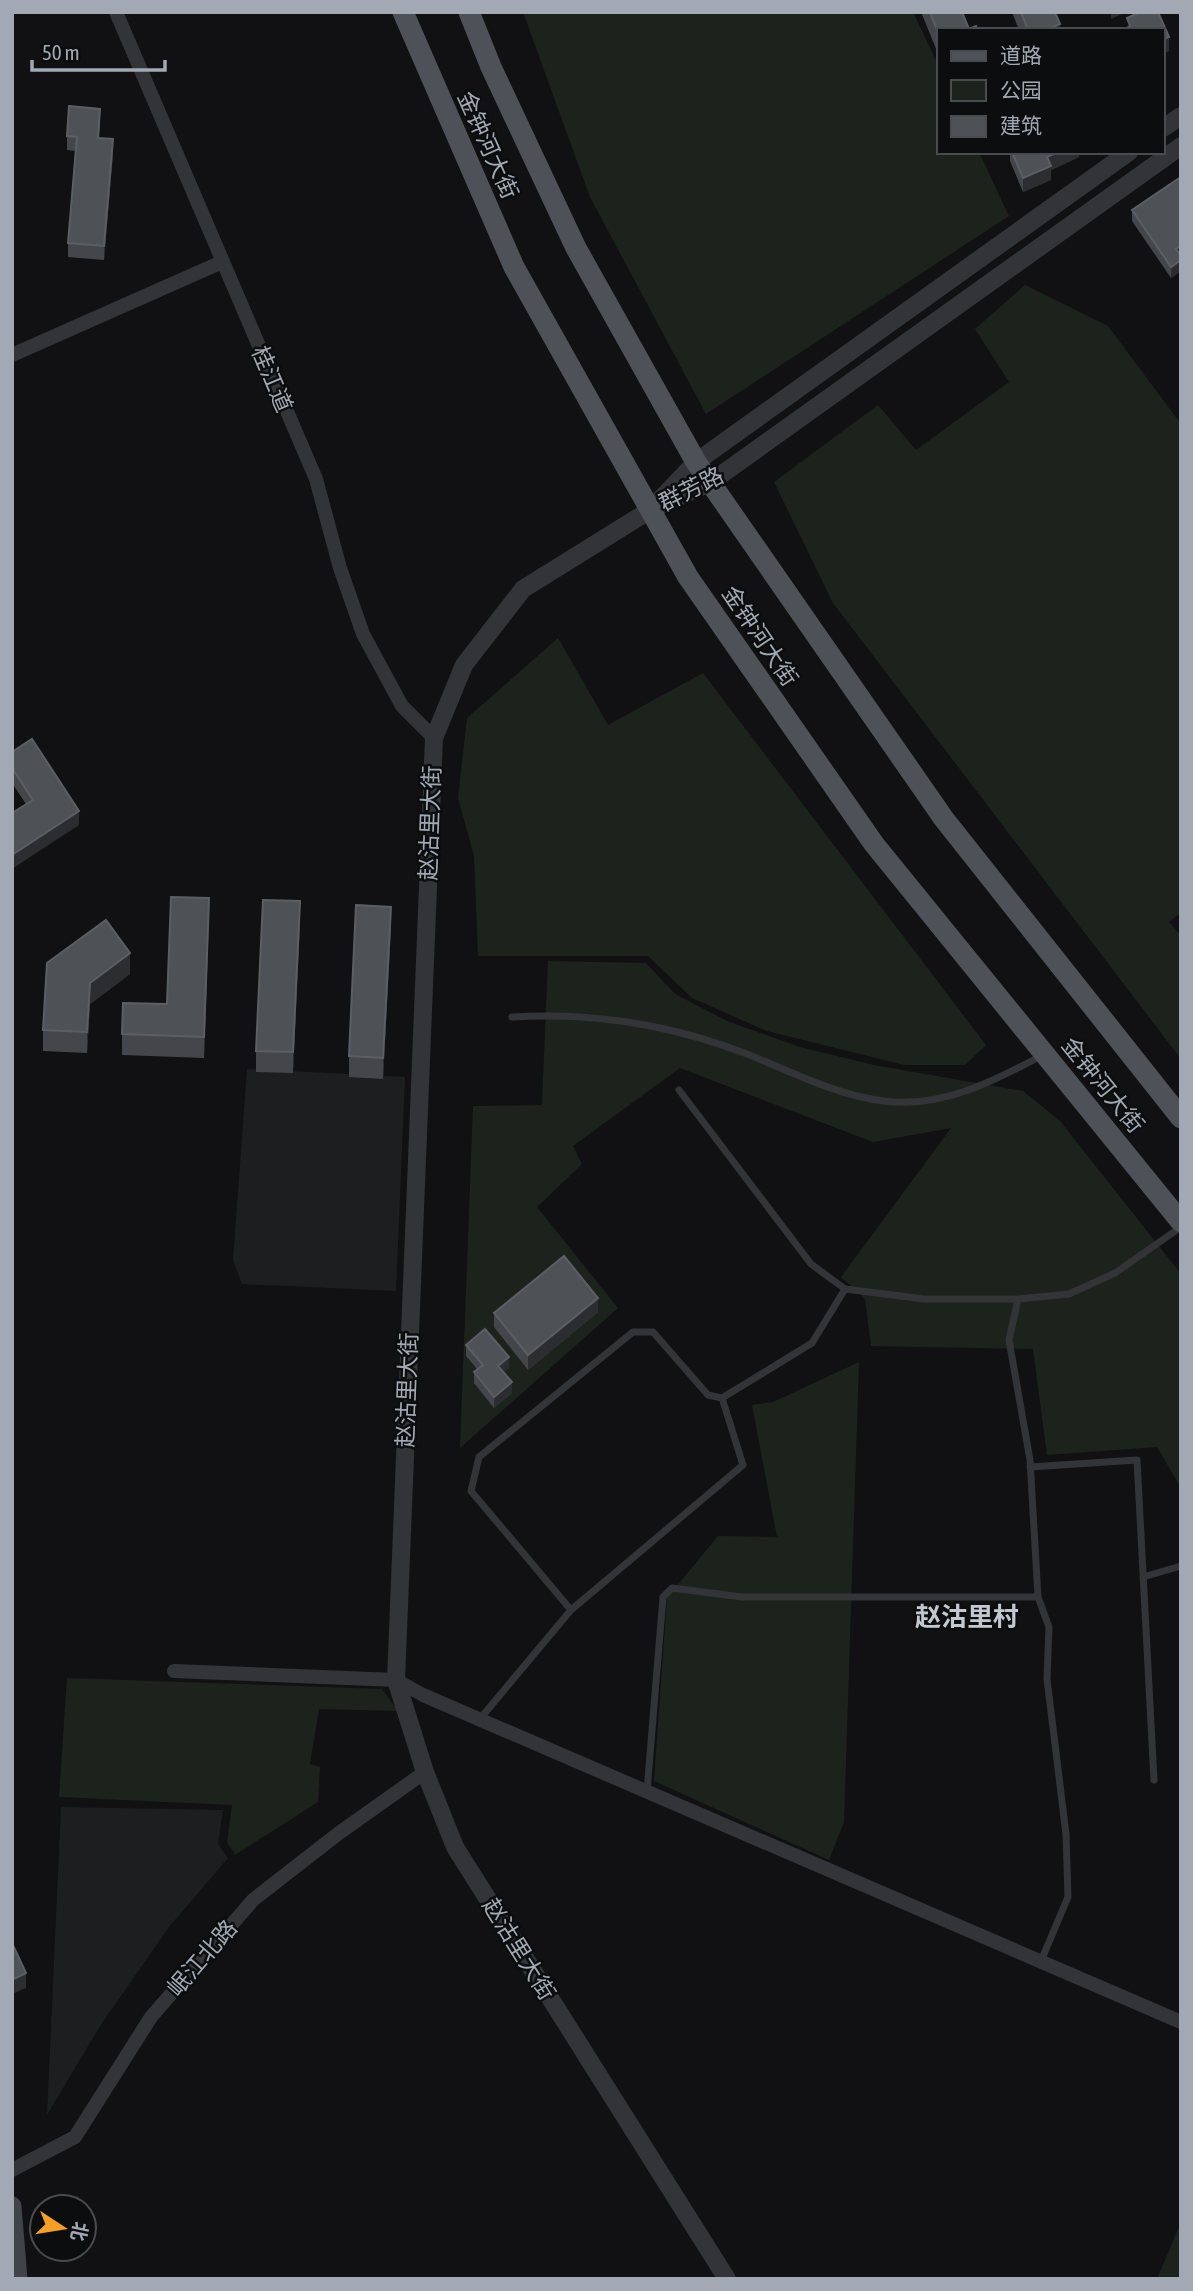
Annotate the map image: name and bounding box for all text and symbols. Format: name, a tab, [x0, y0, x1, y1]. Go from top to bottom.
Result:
scale bar	[32, 28, 164, 72]
legend	[937, 28, 1165, 154]
text: 50 m	[42, 40, 80, 64]
text: 道路	[1000, 43, 1042, 67]
text: 公园	[1000, 78, 1042, 102]
street label: 金钟河大街	[453, 87, 523, 203]
text: 建筑	[1000, 113, 1042, 137]
street label: 桂江道	[247, 342, 297, 416]
street label: 群芳路	[654, 462, 728, 516]
street label: 金钟河大街	[717, 581, 803, 691]
street label: 赵沽里大街	[415, 765, 445, 881]
street label: 金钟河大街	[1057, 1032, 1149, 1138]
street label: 赵沽里大街	[392, 1332, 422, 1448]
district label: 赵沽里村	[915, 1602, 1019, 1632]
street label: 赵沽里大街	[478, 1893, 560, 2005]
street label: 岷江北路	[162, 1915, 242, 2001]
north arrow	[28, 2193, 98, 2263]
text: 北	[67, 2220, 92, 2243]

